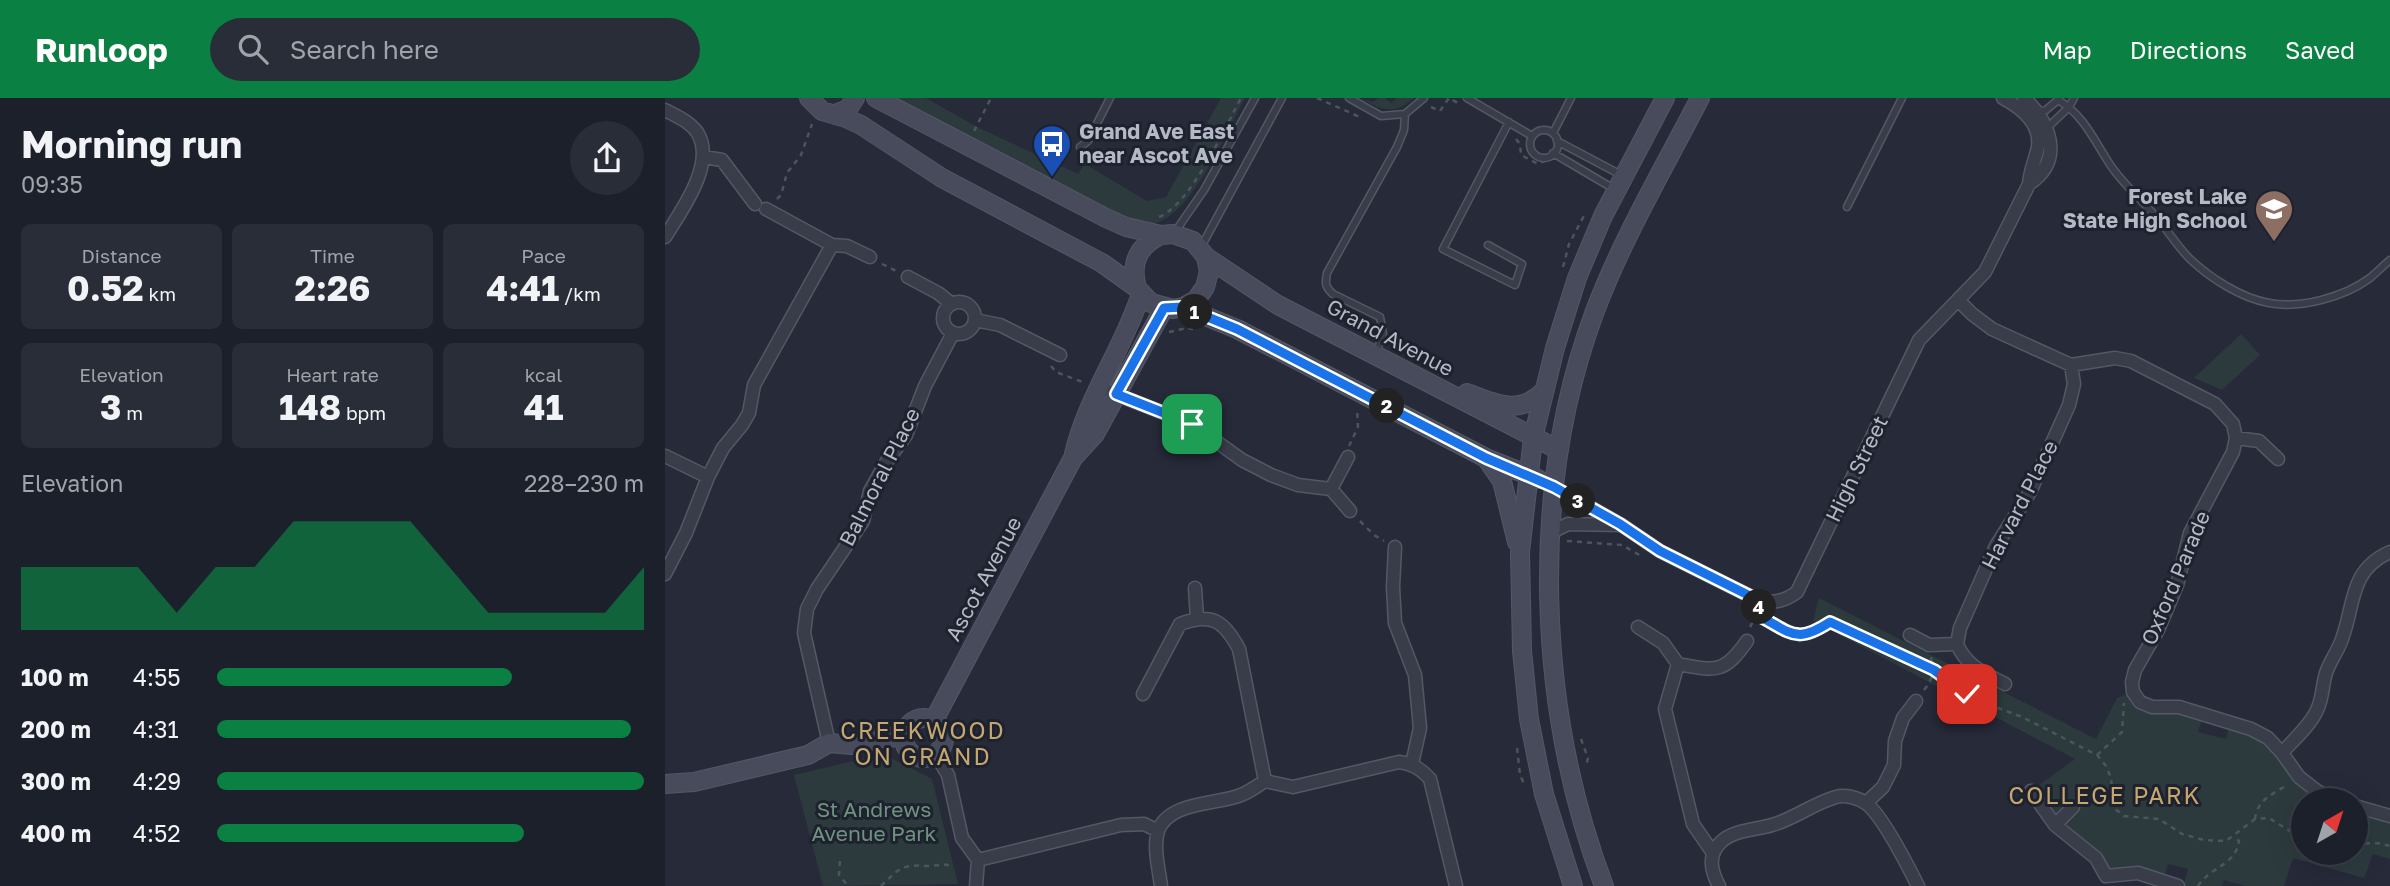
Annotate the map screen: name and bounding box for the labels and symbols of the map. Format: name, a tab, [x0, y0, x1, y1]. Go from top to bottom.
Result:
place label: Grand Ave East near Ascot Ave	[1079, 118, 1234, 168]
bus stop icon: Grand Ave East near Ascot Ave	[1031, 123, 1073, 178]
place label: Forest Lake State High School	[2063, 183, 2247, 233]
school or university icon: Forest Lake State High School	[2253, 188, 2295, 243]
street label: Grand Avenue	[1323, 293, 1458, 381]
pin: 1	[1177, 294, 1213, 330]
pin: 2	[1369, 388, 1405, 424]
pin	[1162, 394, 1222, 454]
street label: Balmoral Place	[833, 403, 925, 550]
street label: High Street	[1819, 411, 1893, 526]
street label: Harvard Place	[1975, 435, 2063, 574]
pin: 3	[1560, 484, 1595, 518]
street label: Oxford Parade	[2135, 507, 2215, 649]
street label: Ascot Avenue	[939, 512, 1027, 645]
pin: 4	[1741, 589, 1777, 624]
pin	[1937, 664, 1997, 724]
district label: CREEKWOOD ON GRAND	[840, 716, 1006, 770]
district label: COLLEGE PARK	[2009, 781, 2201, 809]
north arrow	[2291, 788, 2368, 864]
park label: St Andrews Avenue Park	[812, 796, 937, 846]

